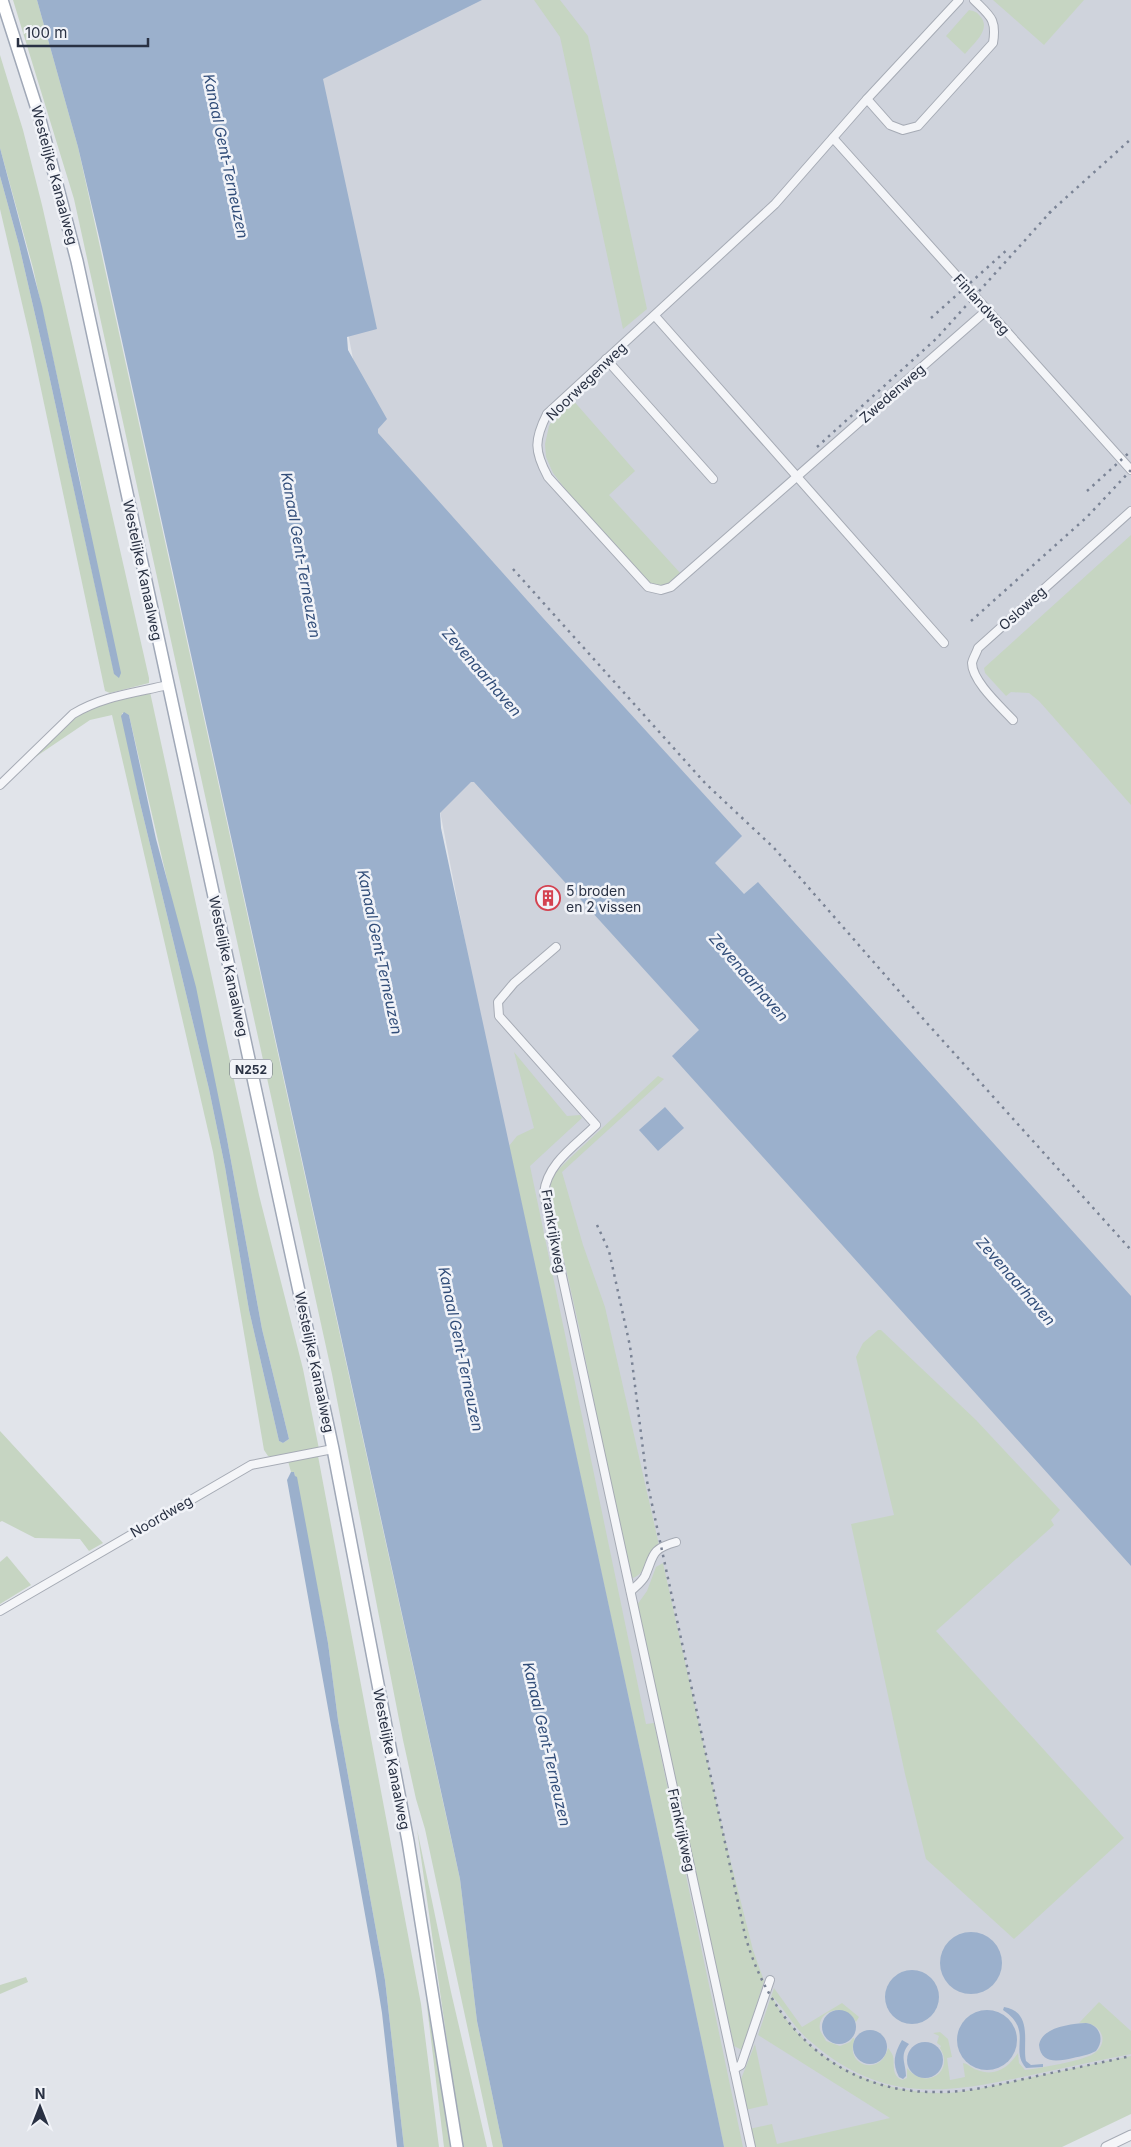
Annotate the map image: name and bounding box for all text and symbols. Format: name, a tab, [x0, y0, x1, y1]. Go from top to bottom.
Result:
scale bar	[18, 15, 148, 47]
text: 100 m	[25, 23, 67, 42]
water label: Kanaal Gent-Terneuzen	[199, 72, 253, 240]
street label: Westelijke Kanaalweg	[28, 103, 82, 247]
street label: Finlandweg	[950, 270, 1014, 338]
street label: Noorwegenweg	[542, 338, 630, 424]
street label: Zwedenweg	[856, 360, 928, 426]
water label: Kanaal Gent-Terneuzen	[277, 471, 325, 639]
street label: Westelijke Kanaalweg	[120, 498, 166, 642]
street label: Osloweg	[995, 582, 1049, 634]
water label: Zevenaarhaven	[438, 624, 526, 720]
water label: Kanaal Gent-Terneuzen	[353, 868, 407, 1036]
place label: 5 broden en 2 vissen	[566, 882, 641, 915]
building icon: 5 broden en 2 vissen	[535, 885, 561, 911]
street label: Westelijke Kanaalweg	[206, 894, 252, 1038]
water label: Zevenaarhaven	[705, 929, 793, 1025]
road number: N252	[230, 1060, 272, 1078]
street label: Frankrijkweg	[538, 1188, 570, 1274]
water label: Zevenaarhaven	[972, 1233, 1060, 1329]
water label: Kanaal Gent-Terneuzen	[434, 1265, 488, 1433]
street label: Westelijke Kanaalweg	[292, 1290, 338, 1434]
street label: Noordweg	[127, 1491, 195, 1541]
water label: Kanaal Gent-Terneuzen	[519, 1660, 575, 1828]
street label: Westelijke Kanaalweg	[370, 1687, 414, 1831]
street label: Frankrijkweg	[665, 1787, 699, 1873]
north arrow	[15, 2082, 65, 2132]
text: N	[35, 2085, 45, 2102]

